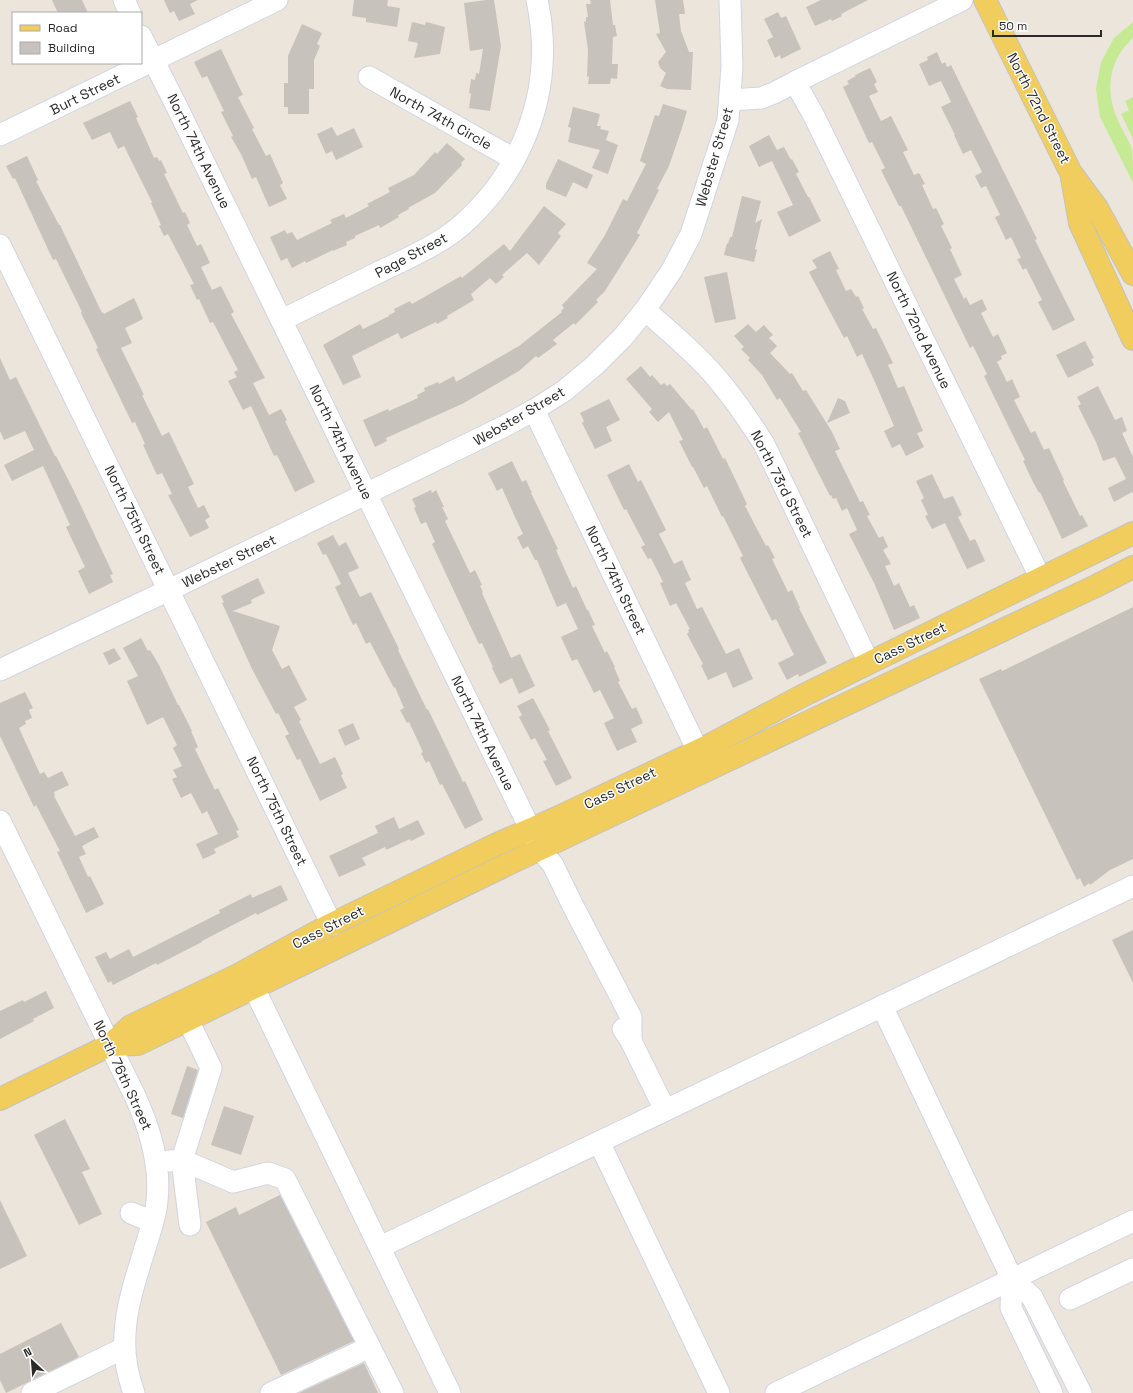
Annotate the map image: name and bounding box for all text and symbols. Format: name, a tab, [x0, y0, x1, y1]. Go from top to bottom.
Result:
legend	[12, 12, 142, 64]
scale bar	[993, 12, 1101, 38]
text: 50 m	[999, 18, 1027, 34]
text: Road	[48, 20, 77, 36]
text: Building	[48, 40, 95, 56]
street label: North 72nd Street	[1003, 50, 1075, 166]
street label: Burt Street	[47, 69, 123, 119]
street label: North 74th Circle	[387, 83, 495, 153]
street label: North 74th Avenue	[163, 91, 235, 211]
street label: Webster Street	[691, 105, 737, 209]
street label: Page Street	[372, 228, 450, 282]
street label: North 72nd Avenue	[883, 268, 955, 392]
street label: North 74th Avenue	[305, 382, 377, 502]
street label: Webster Street	[470, 383, 568, 449]
street label: North 73rd Street	[747, 427, 817, 541]
street label: North 75th Street	[101, 462, 169, 578]
street label: North 74th Street	[582, 523, 650, 637]
street label: Webster Street	[179, 530, 279, 592]
street label: Cass Street	[871, 618, 949, 668]
street label: North 74th Avenue	[447, 673, 519, 793]
street label: North 75th Street	[243, 753, 311, 869]
street label: Cass Street	[581, 763, 659, 813]
street label: Cass Street	[289, 901, 367, 953]
street label: North 76th Street	[90, 1017, 156, 1133]
north arrow	[12, 1341, 52, 1381]
text: N	[21, 1344, 34, 1360]

